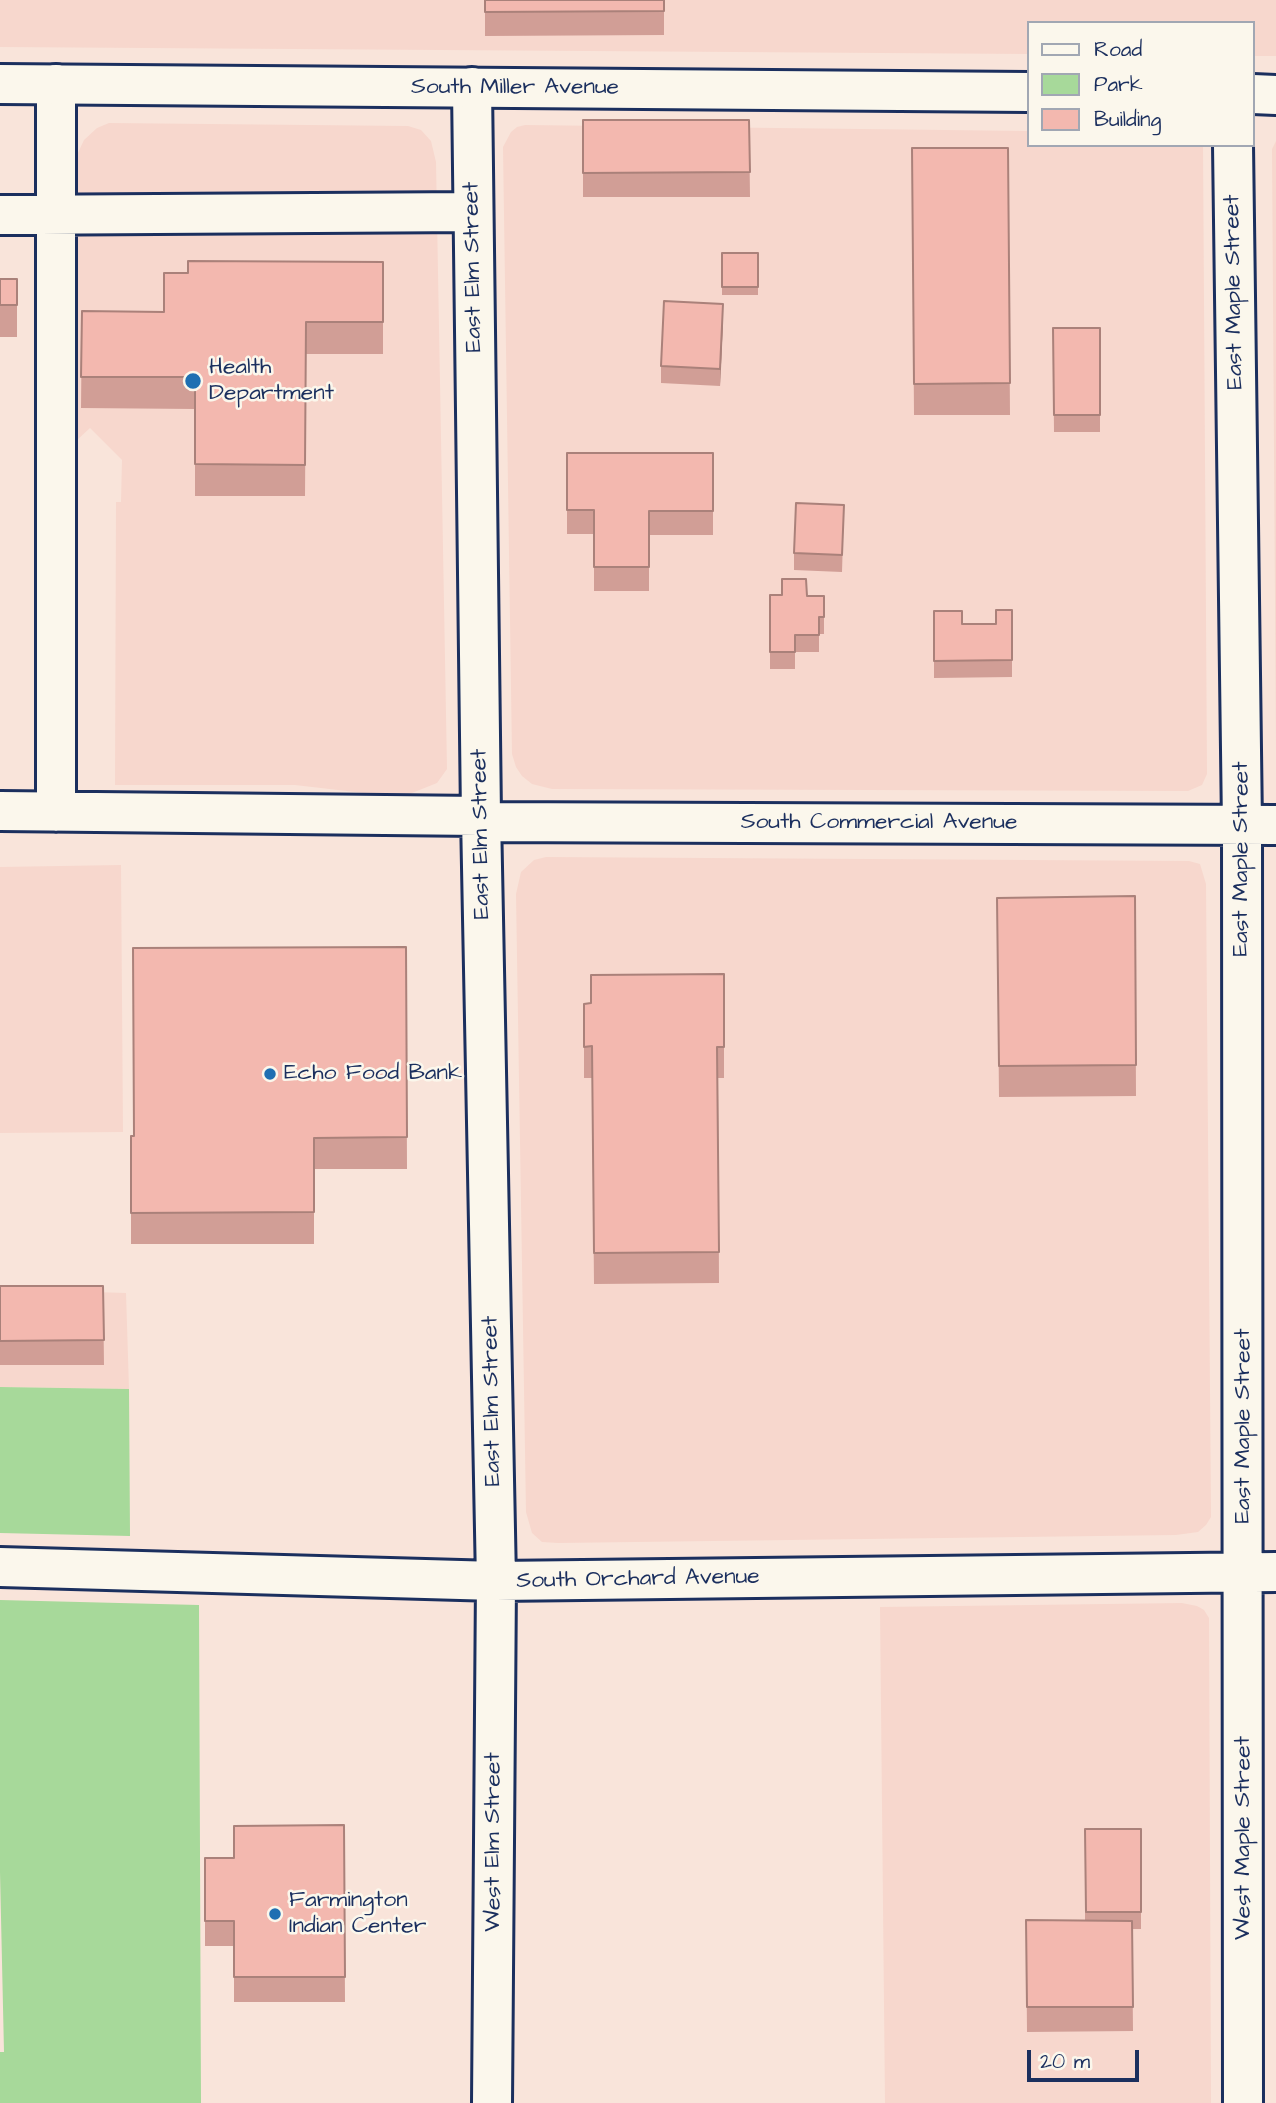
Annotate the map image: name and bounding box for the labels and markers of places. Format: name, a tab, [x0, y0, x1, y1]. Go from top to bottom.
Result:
place label: Health Department	[209, 354, 334, 408]
marker: Health Department	[183, 371, 203, 391]
place label: Echo Food Bank	[284, 1060, 462, 1088]
marker: Echo Food Bank	[262, 1066, 278, 1082]
place label: Farmington Indian Center	[289, 1887, 426, 1941]
marker: Farmington Indian Center	[267, 1906, 283, 1922]

